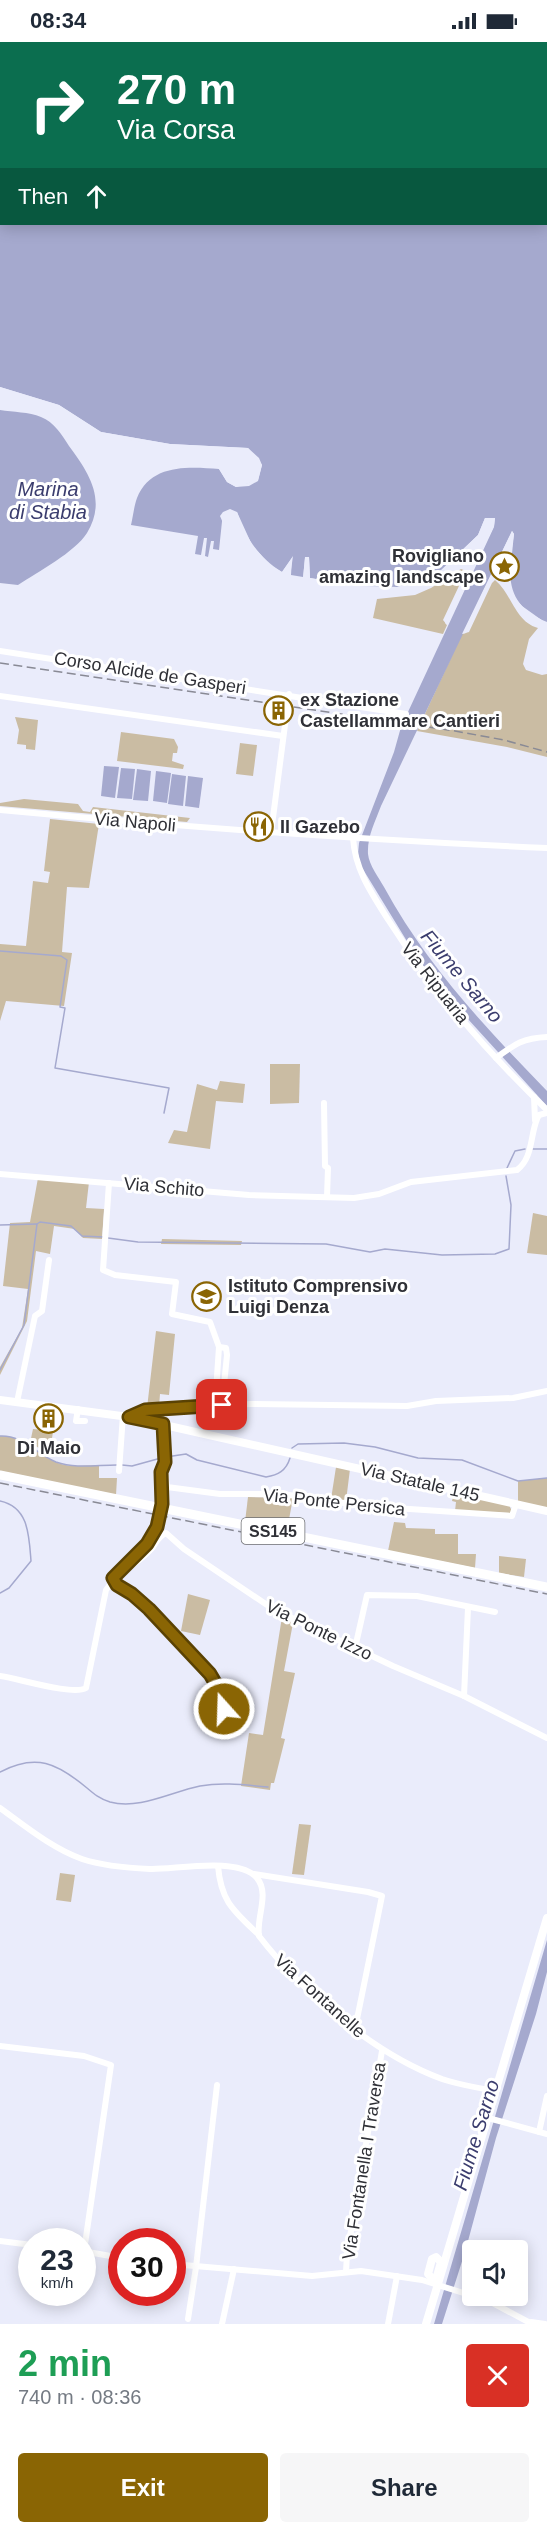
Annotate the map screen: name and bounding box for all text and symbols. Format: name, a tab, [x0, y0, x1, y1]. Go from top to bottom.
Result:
text: 08:34	[30, 8, 86, 33]
icon: right	[18, 66, 96, 144]
text: 270 m	[117, 66, 236, 113]
text: Via Corsa	[117, 115, 235, 145]
icon: ahead	[80, 180, 113, 213]
text: Then	[18, 184, 68, 209]
water label: Marina di Stabia	[9, 478, 87, 523]
place label: Rovigliano amazing landscape	[319, 546, 484, 587]
place icon: Rovigliano amazing landscape	[489, 550, 521, 582]
street label: Corso Alcide de Gasperi	[53, 648, 247, 698]
place label: ex Stazione Castellammare Cantieri	[300, 690, 500, 731]
building icon: ex Stazione Castellammare Cantieri	[263, 694, 295, 726]
street label: Via Napoli	[93, 808, 177, 836]
restaurant icon: Il Gazebo	[243, 811, 275, 843]
place label: Il Gazebo	[280, 817, 360, 837]
water label: Fiume Sarno	[417, 925, 507, 1027]
street label: Via Ripuaria	[397, 938, 474, 1028]
street label: Via Schito	[123, 1174, 205, 1200]
place label: Istituto Comprensivo Luigi Denza	[228, 1276, 408, 1317]
school or university icon: Istituto Comprensivo Luigi Denza	[191, 1280, 223, 1312]
pin	[196, 1379, 247, 1430]
icon: arrive	[205, 1388, 238, 1421]
building icon: Di Maio	[33, 1403, 65, 1435]
place label: Di Maio	[17, 1438, 81, 1458]
street label: Via Statale 145	[358, 1459, 482, 1505]
street label: Via Ponte Persica	[262, 1485, 407, 1520]
road number: SS145	[242, 1518, 304, 1544]
street label: Via Ponte Izzo	[263, 1596, 375, 1664]
position arrow	[192, 1677, 256, 1741]
street label: Via Fontanelle	[271, 1950, 369, 2042]
street label: Via Fontanella I Traversa	[338, 2060, 390, 2261]
water label: Fiume Sarno	[449, 2077, 503, 2193]
speed limit sign: 30	[108, 2228, 186, 2306]
map controls	[462, 2240, 528, 2306]
button: sound	[462, 2240, 528, 2306]
text: 23	[40, 2243, 74, 2276]
text: km/h	[41, 2274, 73, 2291]
text: 2 min	[18, 2343, 112, 2384]
button: close	[466, 2344, 529, 2407]
text: 740 m · 08:36	[18, 2386, 141, 2408]
button: Exit	[18, 2453, 268, 2522]
button: Share	[280, 2453, 529, 2522]

